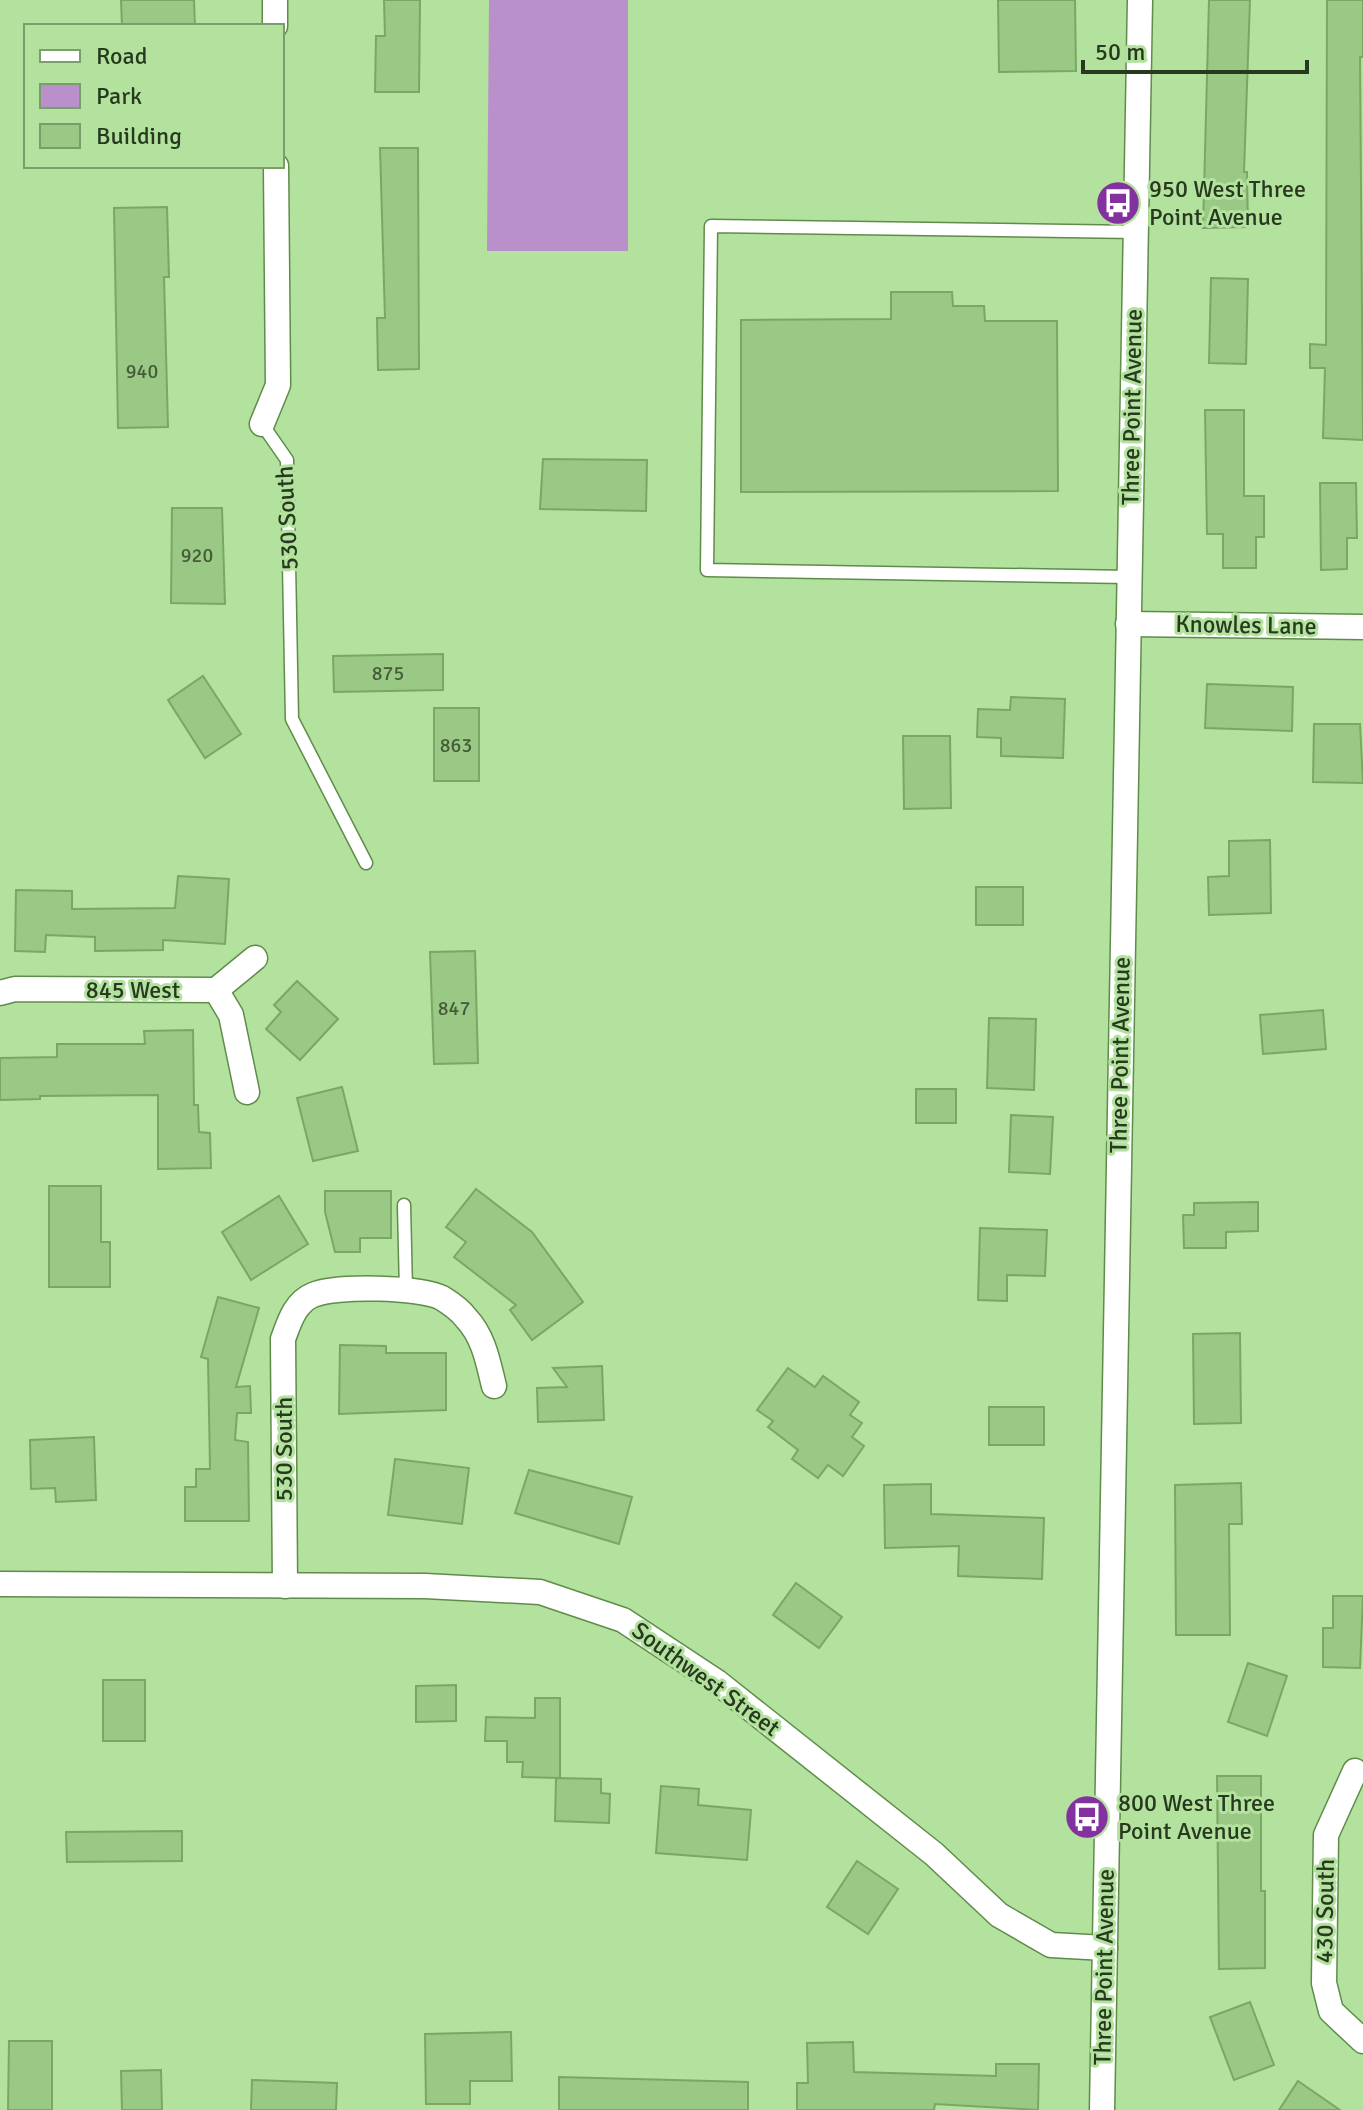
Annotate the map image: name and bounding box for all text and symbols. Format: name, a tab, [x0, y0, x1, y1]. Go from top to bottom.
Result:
legend	[24, 24, 284, 168]
scale bar	[1083, 24, 1307, 74]
text: 50 m	[1095, 37, 1145, 67]
text: Road	[96, 41, 147, 71]
text: Park	[96, 81, 142, 111]
text: Building	[96, 121, 182, 151]
place label: 950 West Three Point Avenue	[1149, 174, 1306, 232]
bus stop icon: 950 West Three Point Avenue	[1094, 179, 1142, 227]
street label: Three Point Avenue	[1115, 309, 1149, 505]
house number: 940	[126, 359, 158, 384]
street label: 530 South	[269, 465, 305, 571]
house number: 920	[181, 543, 213, 568]
street label: Knowles Lane	[1175, 609, 1317, 641]
house number: 875	[372, 661, 404, 686]
house number: 863	[440, 733, 472, 758]
street label: Three Point Avenue	[1103, 957, 1137, 1153]
street label: 845 West	[86, 975, 180, 1005]
house number: 847	[438, 996, 470, 1021]
street label: 530 South	[269, 1397, 299, 1501]
street label: Southwest Street	[626, 1615, 786, 1743]
place label: 800 West Three Point Avenue	[1118, 1788, 1275, 1846]
bus stop icon: 800 West Three Point Avenue	[1063, 1793, 1111, 1841]
street label: 430 South	[1309, 1858, 1341, 1964]
street label: Three Point Avenue	[1087, 1869, 1121, 2065]

